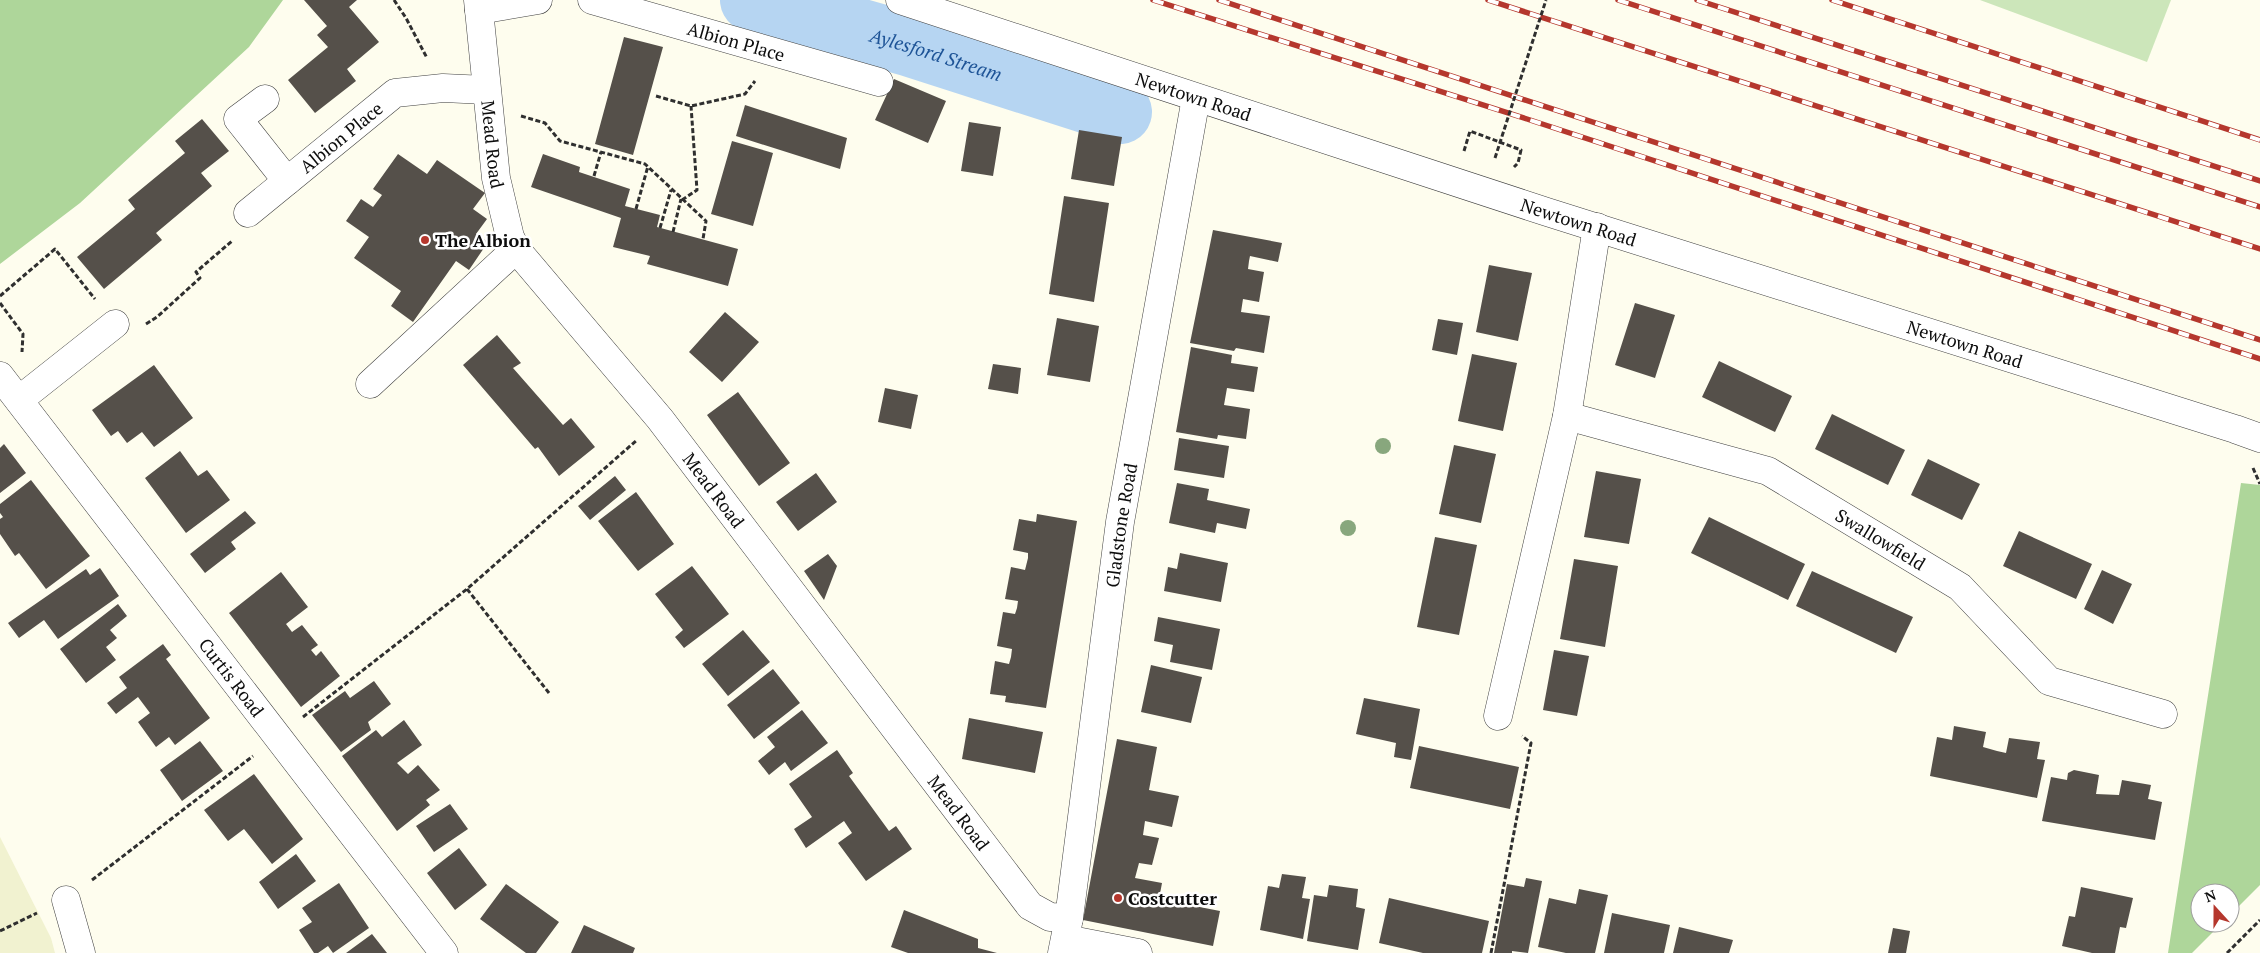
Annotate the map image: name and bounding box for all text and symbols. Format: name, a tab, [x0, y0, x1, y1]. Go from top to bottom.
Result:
street label: Albion Place	[685, 16, 788, 67]
water label: Aylesford Stream	[866, 21, 1006, 86]
street label: Newtown Road	[1133, 66, 1254, 126]
street label: Albion Place	[294, 96, 387, 178]
street label: Mead Road	[476, 99, 510, 191]
street label: Newtown Road	[1518, 192, 1640, 251]
place label: The Albion	[435, 228, 531, 252]
marker: The Albion	[419, 234, 431, 246]
street label: Newtown Road	[1904, 314, 2026, 373]
street label: Mead Road	[678, 448, 750, 532]
street label: Gladstone Road	[1100, 461, 1142, 589]
street label: Swallowfield	[1831, 503, 1930, 575]
street label: Curtis Road	[194, 633, 270, 721]
street label: Mead Road	[923, 770, 995, 855]
north arrow	[2190, 883, 2240, 933]
text: N	[2202, 884, 2219, 906]
place label: Costcutter	[1128, 886, 1217, 910]
marker: Costcutter	[1112, 892, 1124, 904]

